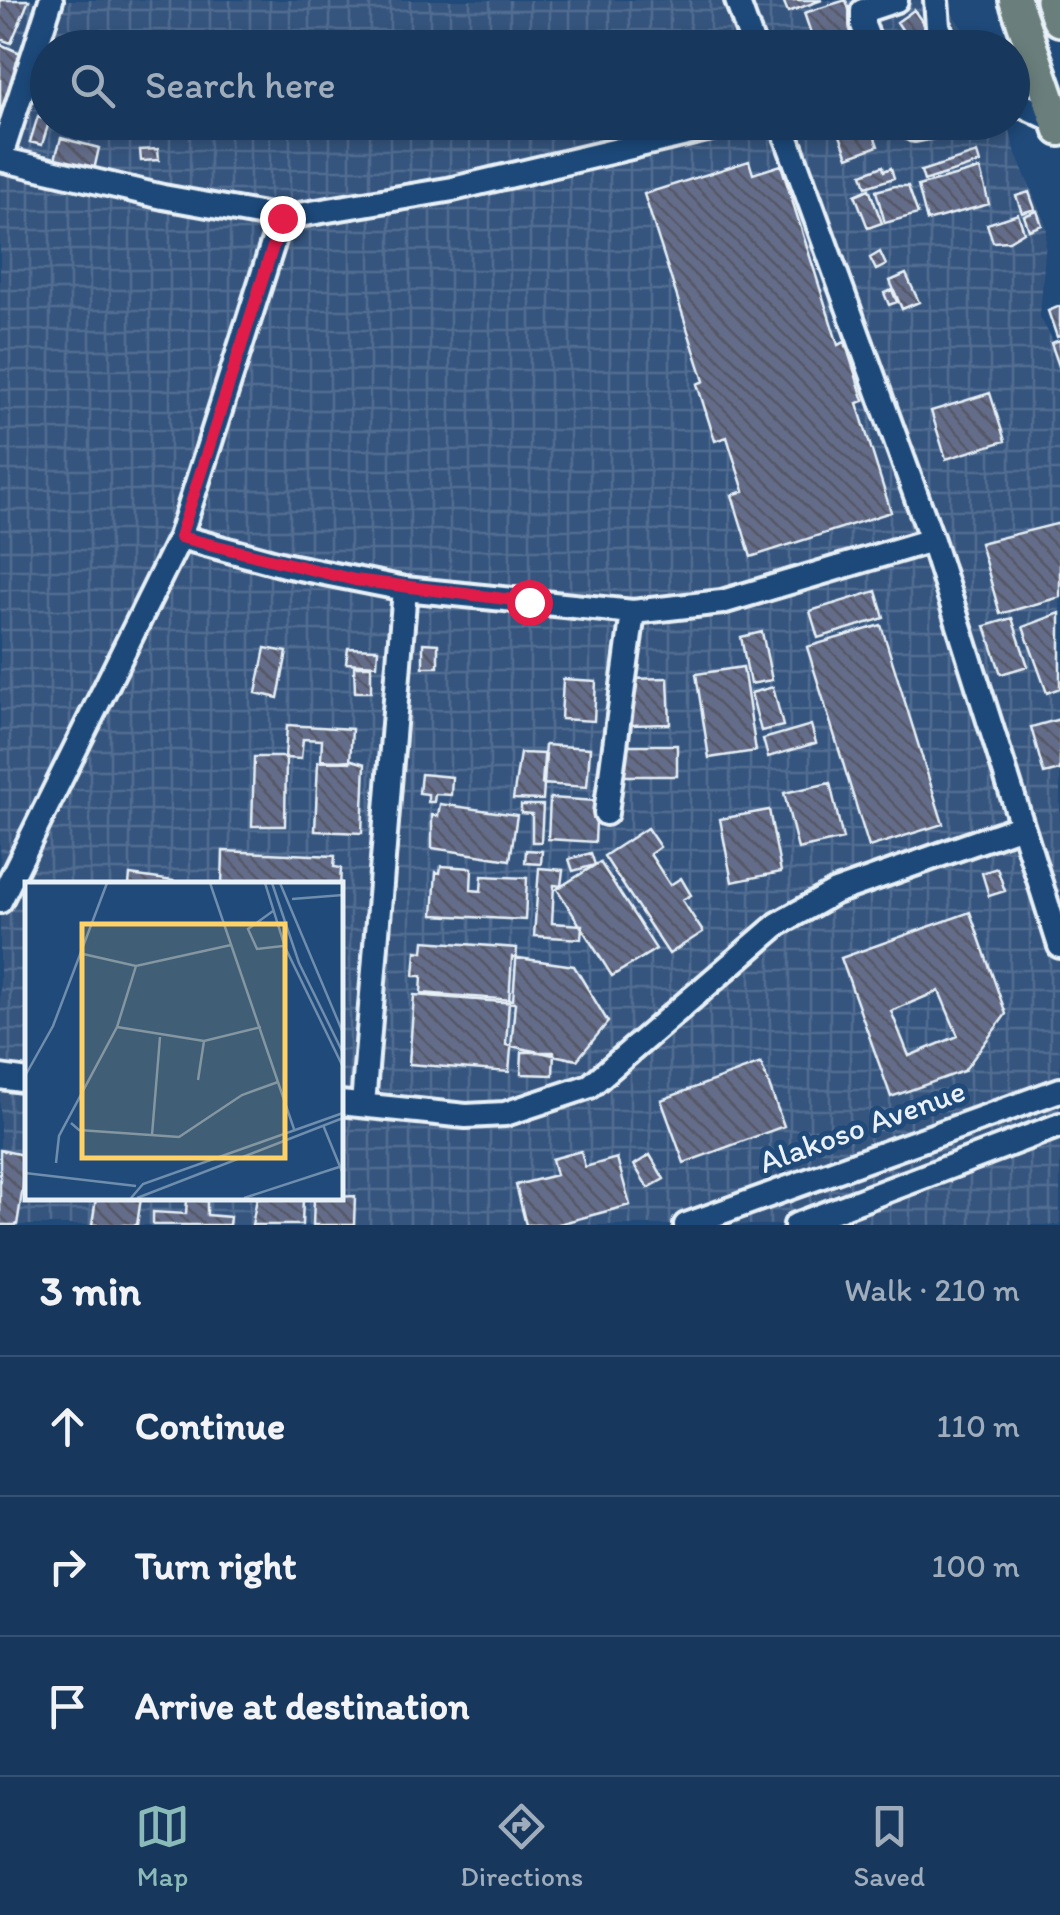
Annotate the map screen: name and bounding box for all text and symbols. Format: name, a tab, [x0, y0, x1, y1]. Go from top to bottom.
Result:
search box	[30, 30, 1030, 140]
icon: search	[65, 58, 120, 113]
text: Search here	[145, 62, 336, 108]
route end	[260, 196, 306, 242]
route start	[507, 580, 553, 626]
inset map	[25, 882, 342, 1200]
street label: Alakoso Avenue	[754, 1071, 970, 1181]
text: 3 min	[40, 1265, 141, 1316]
text: Walk · 210 m	[844, 1271, 1020, 1309]
icon: ahead	[40, 1399, 95, 1454]
text: Continue	[135, 1403, 285, 1449]
text: 110 m	[936, 1407, 1020, 1445]
icon: right	[40, 1539, 95, 1594]
text: Turn right	[135, 1543, 297, 1589]
text: 100 m	[932, 1547, 1020, 1585]
icon: arrive	[40, 1679, 95, 1734]
text: Arrive at destination	[135, 1683, 470, 1729]
tab: Map	[135, 1799, 190, 1893]
tab: Directions	[460, 1799, 583, 1893]
tab: Saved	[853, 1799, 925, 1893]

